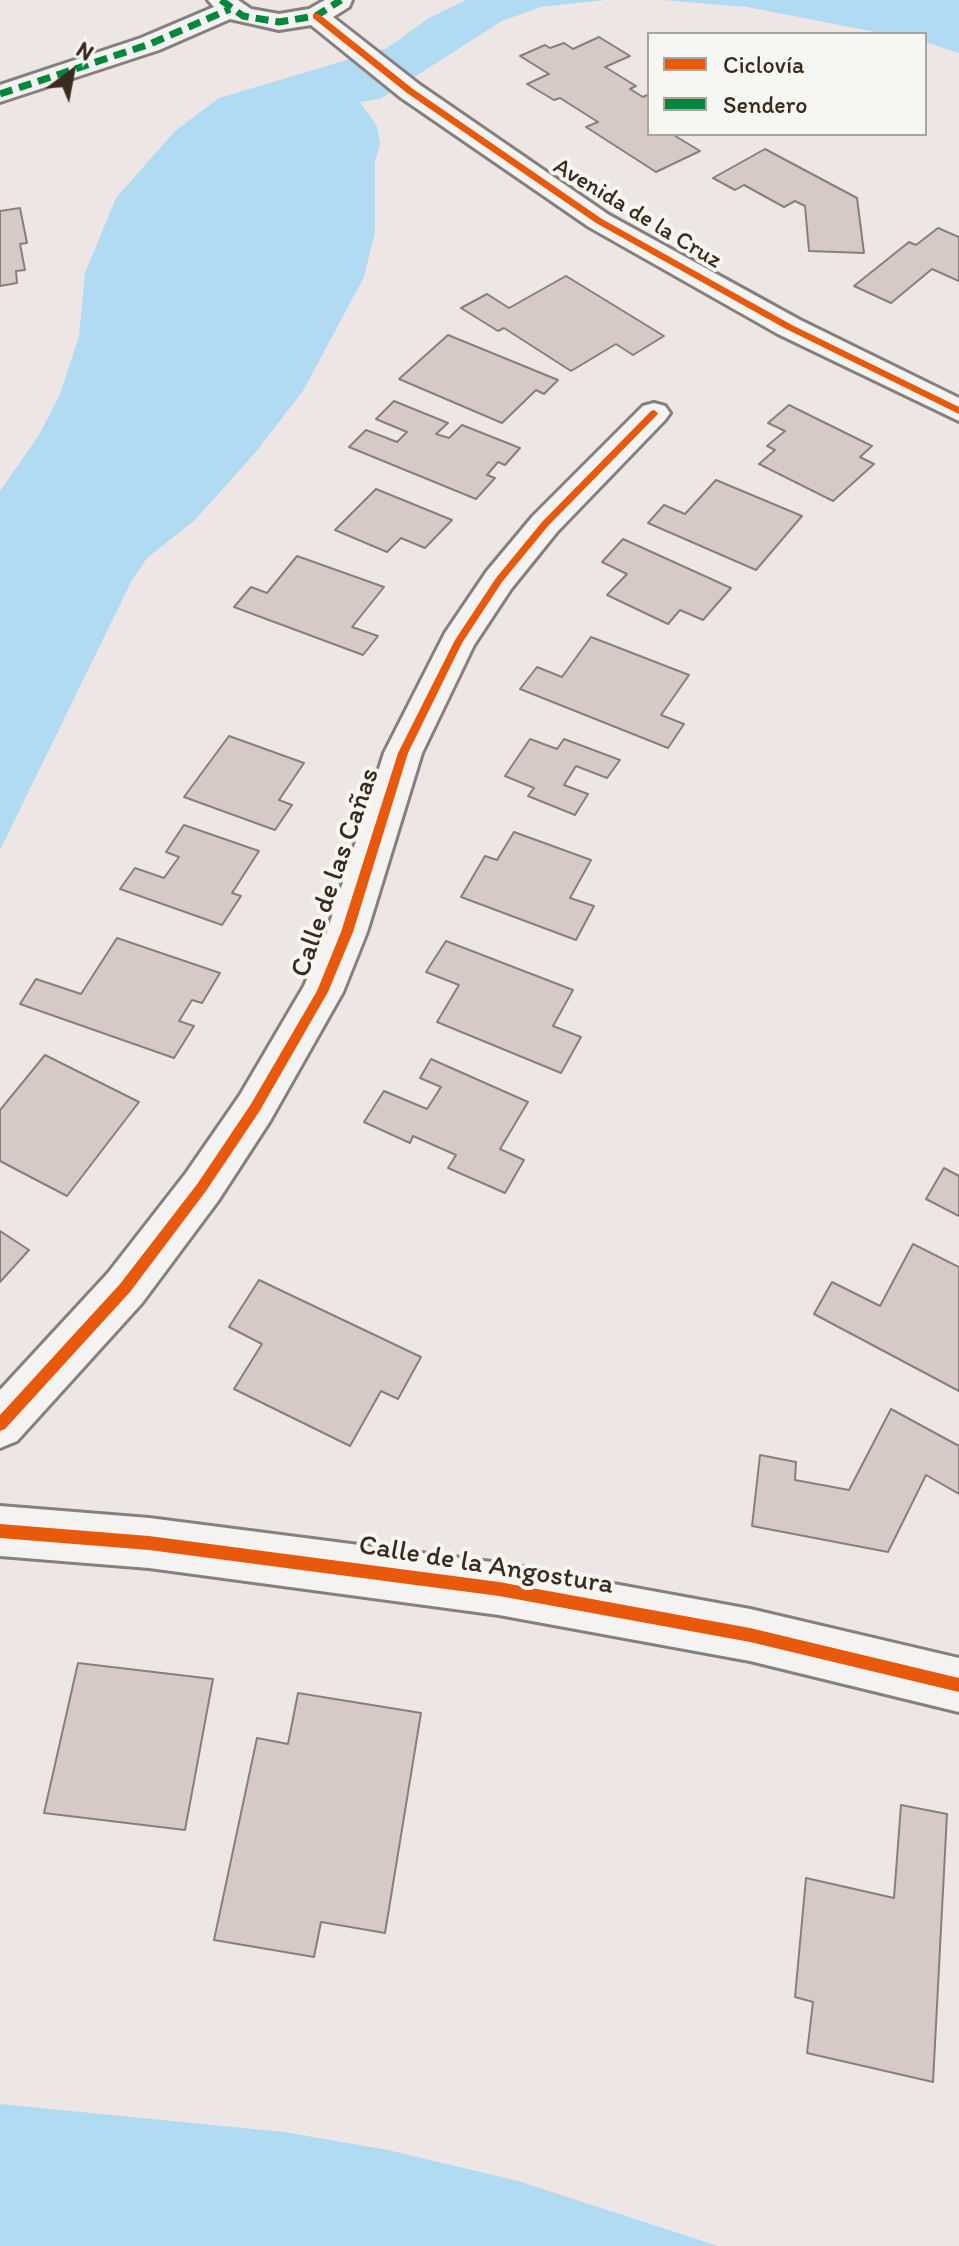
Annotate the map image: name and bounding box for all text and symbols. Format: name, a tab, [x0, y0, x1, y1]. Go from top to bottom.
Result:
north arrow	[32, 32, 112, 112]
legend	[647, 32, 927, 136]
text: N	[72, 36, 98, 67]
text: Ciclovía	[723, 50, 805, 79]
text: Sendero	[723, 90, 807, 119]
street label: Avenida de la Cruz	[548, 152, 726, 276]
street label: Calle de las Cañas	[284, 764, 388, 982]
street label: Calle de la Angostura	[356, 1529, 616, 1603]

